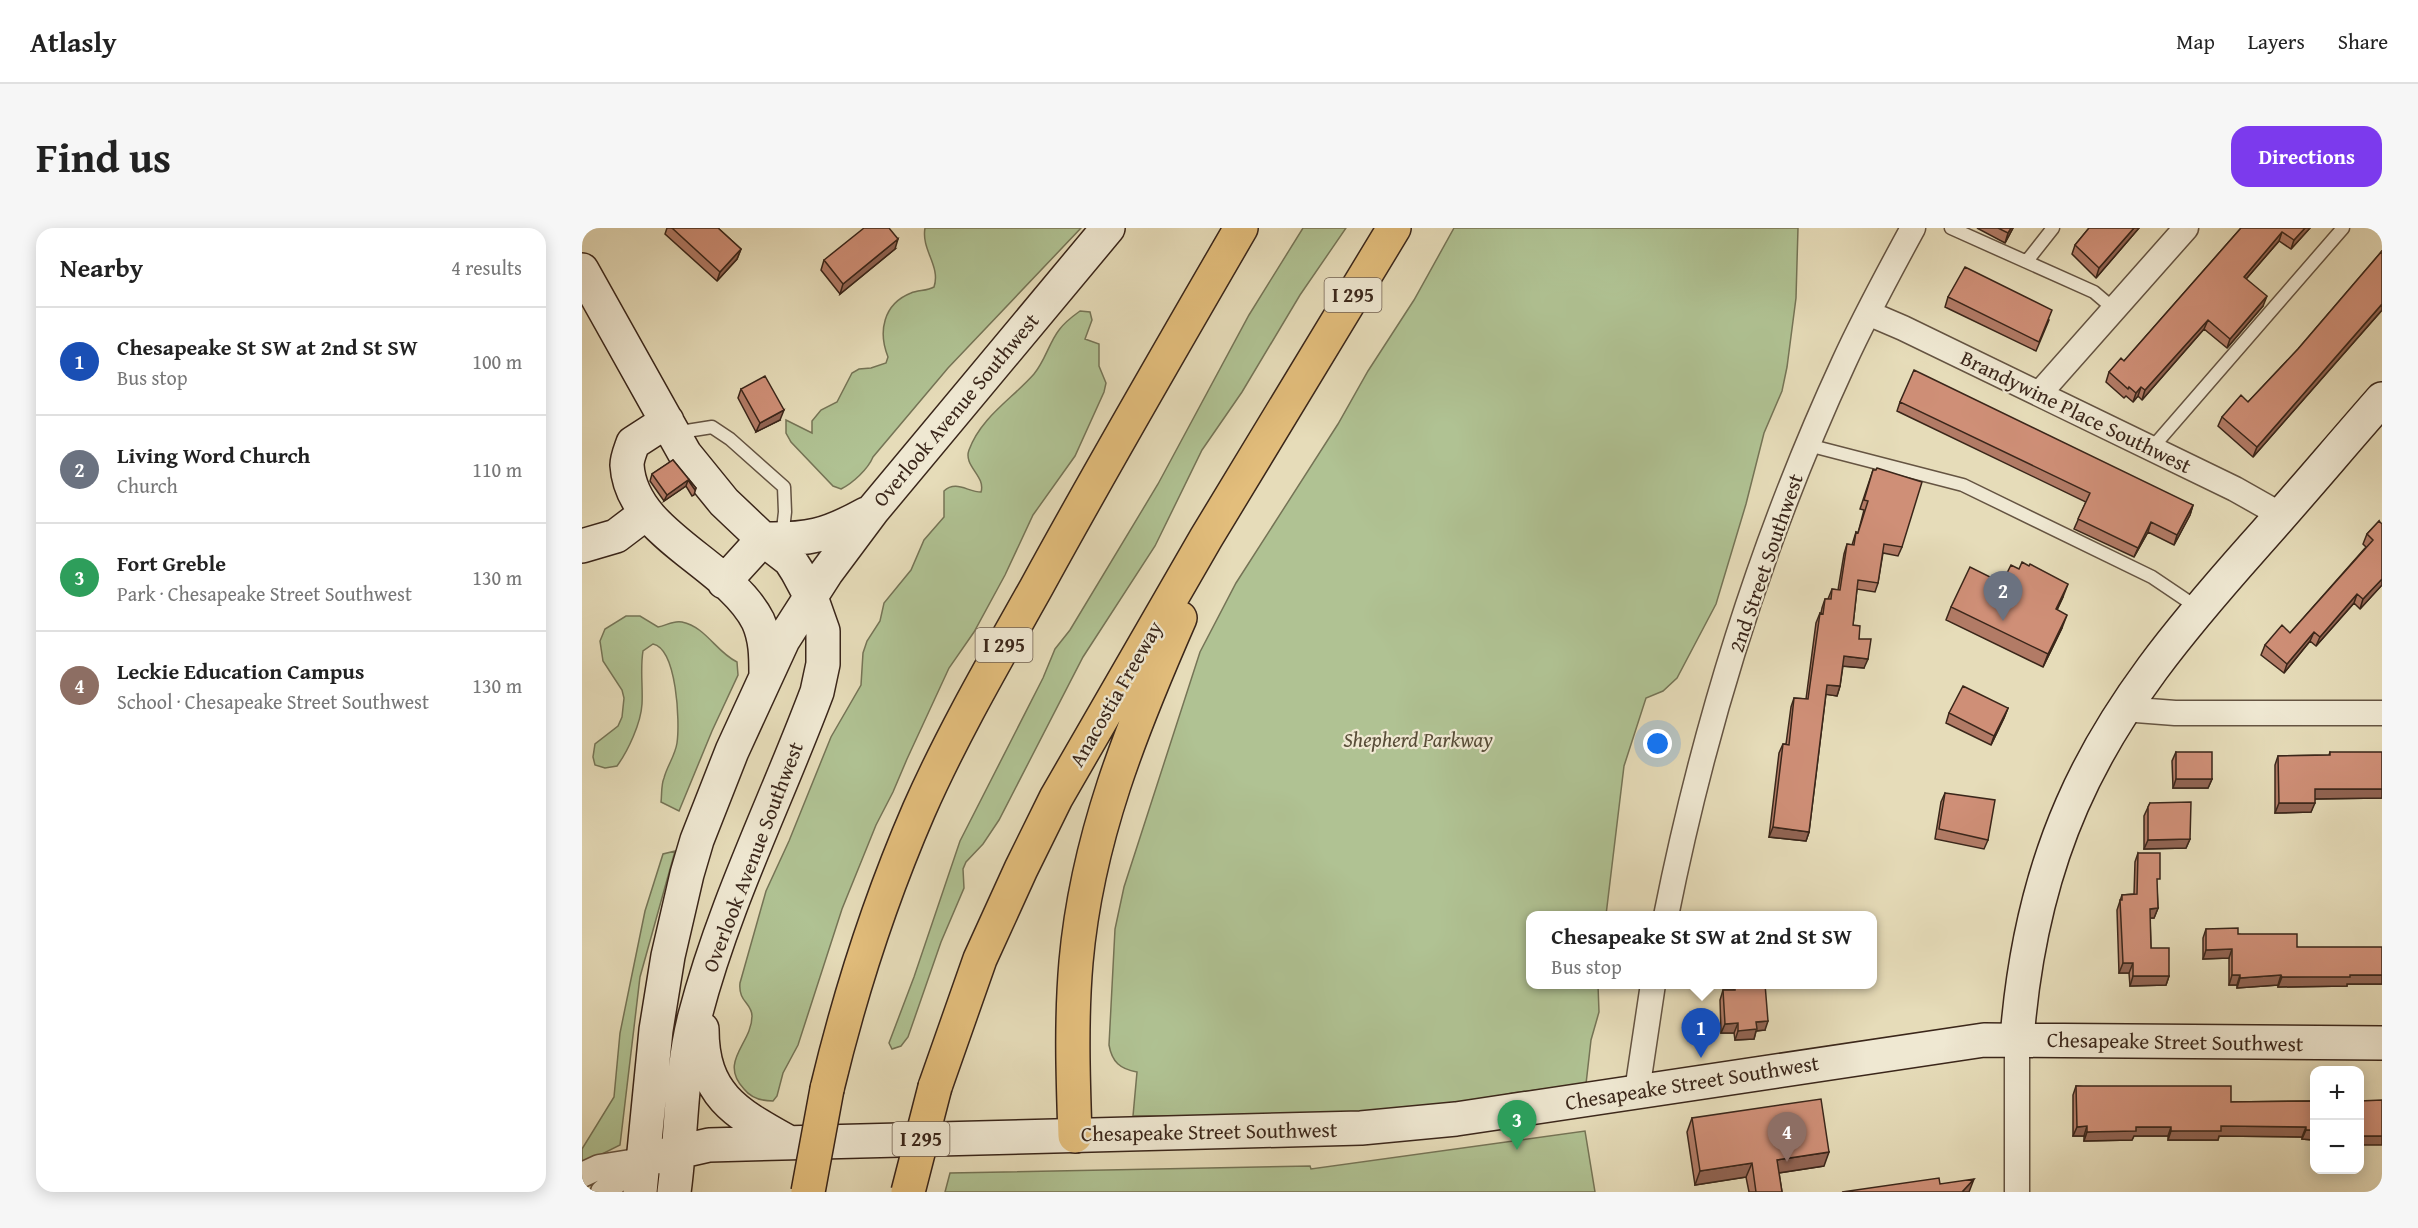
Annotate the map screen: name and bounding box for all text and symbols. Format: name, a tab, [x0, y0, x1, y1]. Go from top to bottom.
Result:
text: Atlasly	[30, 21, 117, 62]
text: Map	[2176, 26, 2215, 57]
text: Layers	[2248, 26, 2305, 57]
text: Share	[2338, 26, 2388, 57]
text: Find us	[36, 126, 171, 187]
button: Directions	[2231, 126, 2382, 187]
text: Nearby	[60, 248, 143, 287]
text: 4 results	[451, 253, 522, 282]
road number: I 295	[1324, 278, 1382, 312]
street label: Overlook Avenue Southwest	[865, 306, 1046, 513]
text: Chesapeake St SW at 2nd St SW	[117, 331, 417, 363]
street label: Brandywine Place Southwest	[1956, 342, 2197, 481]
text: 1	[74, 347, 85, 376]
text: 100 m	[472, 347, 522, 376]
text: Bus stop	[117, 363, 188, 392]
text: Living Word Church	[117, 439, 310, 471]
text: 2	[74, 455, 85, 484]
text: 110 m	[472, 455, 522, 484]
street label: 2nd Street Southwest	[1720, 469, 1811, 656]
text: Church	[117, 471, 178, 500]
text: Fort Greble	[117, 547, 226, 579]
text: 3	[74, 563, 85, 592]
text: 130 m	[472, 563, 522, 592]
pin: 2	[1984, 572, 2022, 621]
text: Park · Chesapeake Street Southwest	[117, 579, 412, 608]
street label: Anacostia Freeway	[1061, 615, 1170, 772]
road number: I 295	[976, 628, 1032, 662]
text: Leckie Education Campus	[117, 655, 364, 687]
text: 4	[74, 671, 85, 700]
text: 130 m	[472, 671, 522, 700]
text: School · Chesapeake Street Southwest	[117, 687, 429, 716]
park label: Shepherd Parkway	[1343, 724, 1493, 755]
your location	[1643, 729, 1672, 758]
street label: Overlook Avenue Southwest	[694, 737, 811, 977]
popup	[1526, 911, 1877, 989]
text: Chesapeake St SW at 2nd St SW	[1551, 920, 1852, 952]
text: Bus stop	[1551, 952, 1622, 981]
pin: 1	[1682, 1008, 1720, 1058]
street label: Chesapeake Street Southwest	[2046, 1024, 2304, 1059]
street label: Chesapeake Street Southwest	[1563, 1047, 1822, 1118]
map controls	[2310, 1066, 2364, 1174]
button: +	[2310, 1066, 2364, 1120]
pin: 3	[1498, 1100, 1536, 1150]
pin: 4	[1768, 1112, 1806, 1162]
street label: Chesapeake Street Southwest	[1080, 1114, 1338, 1149]
button: −	[2310, 1120, 2364, 1174]
road number: I 295	[892, 1122, 950, 1156]

